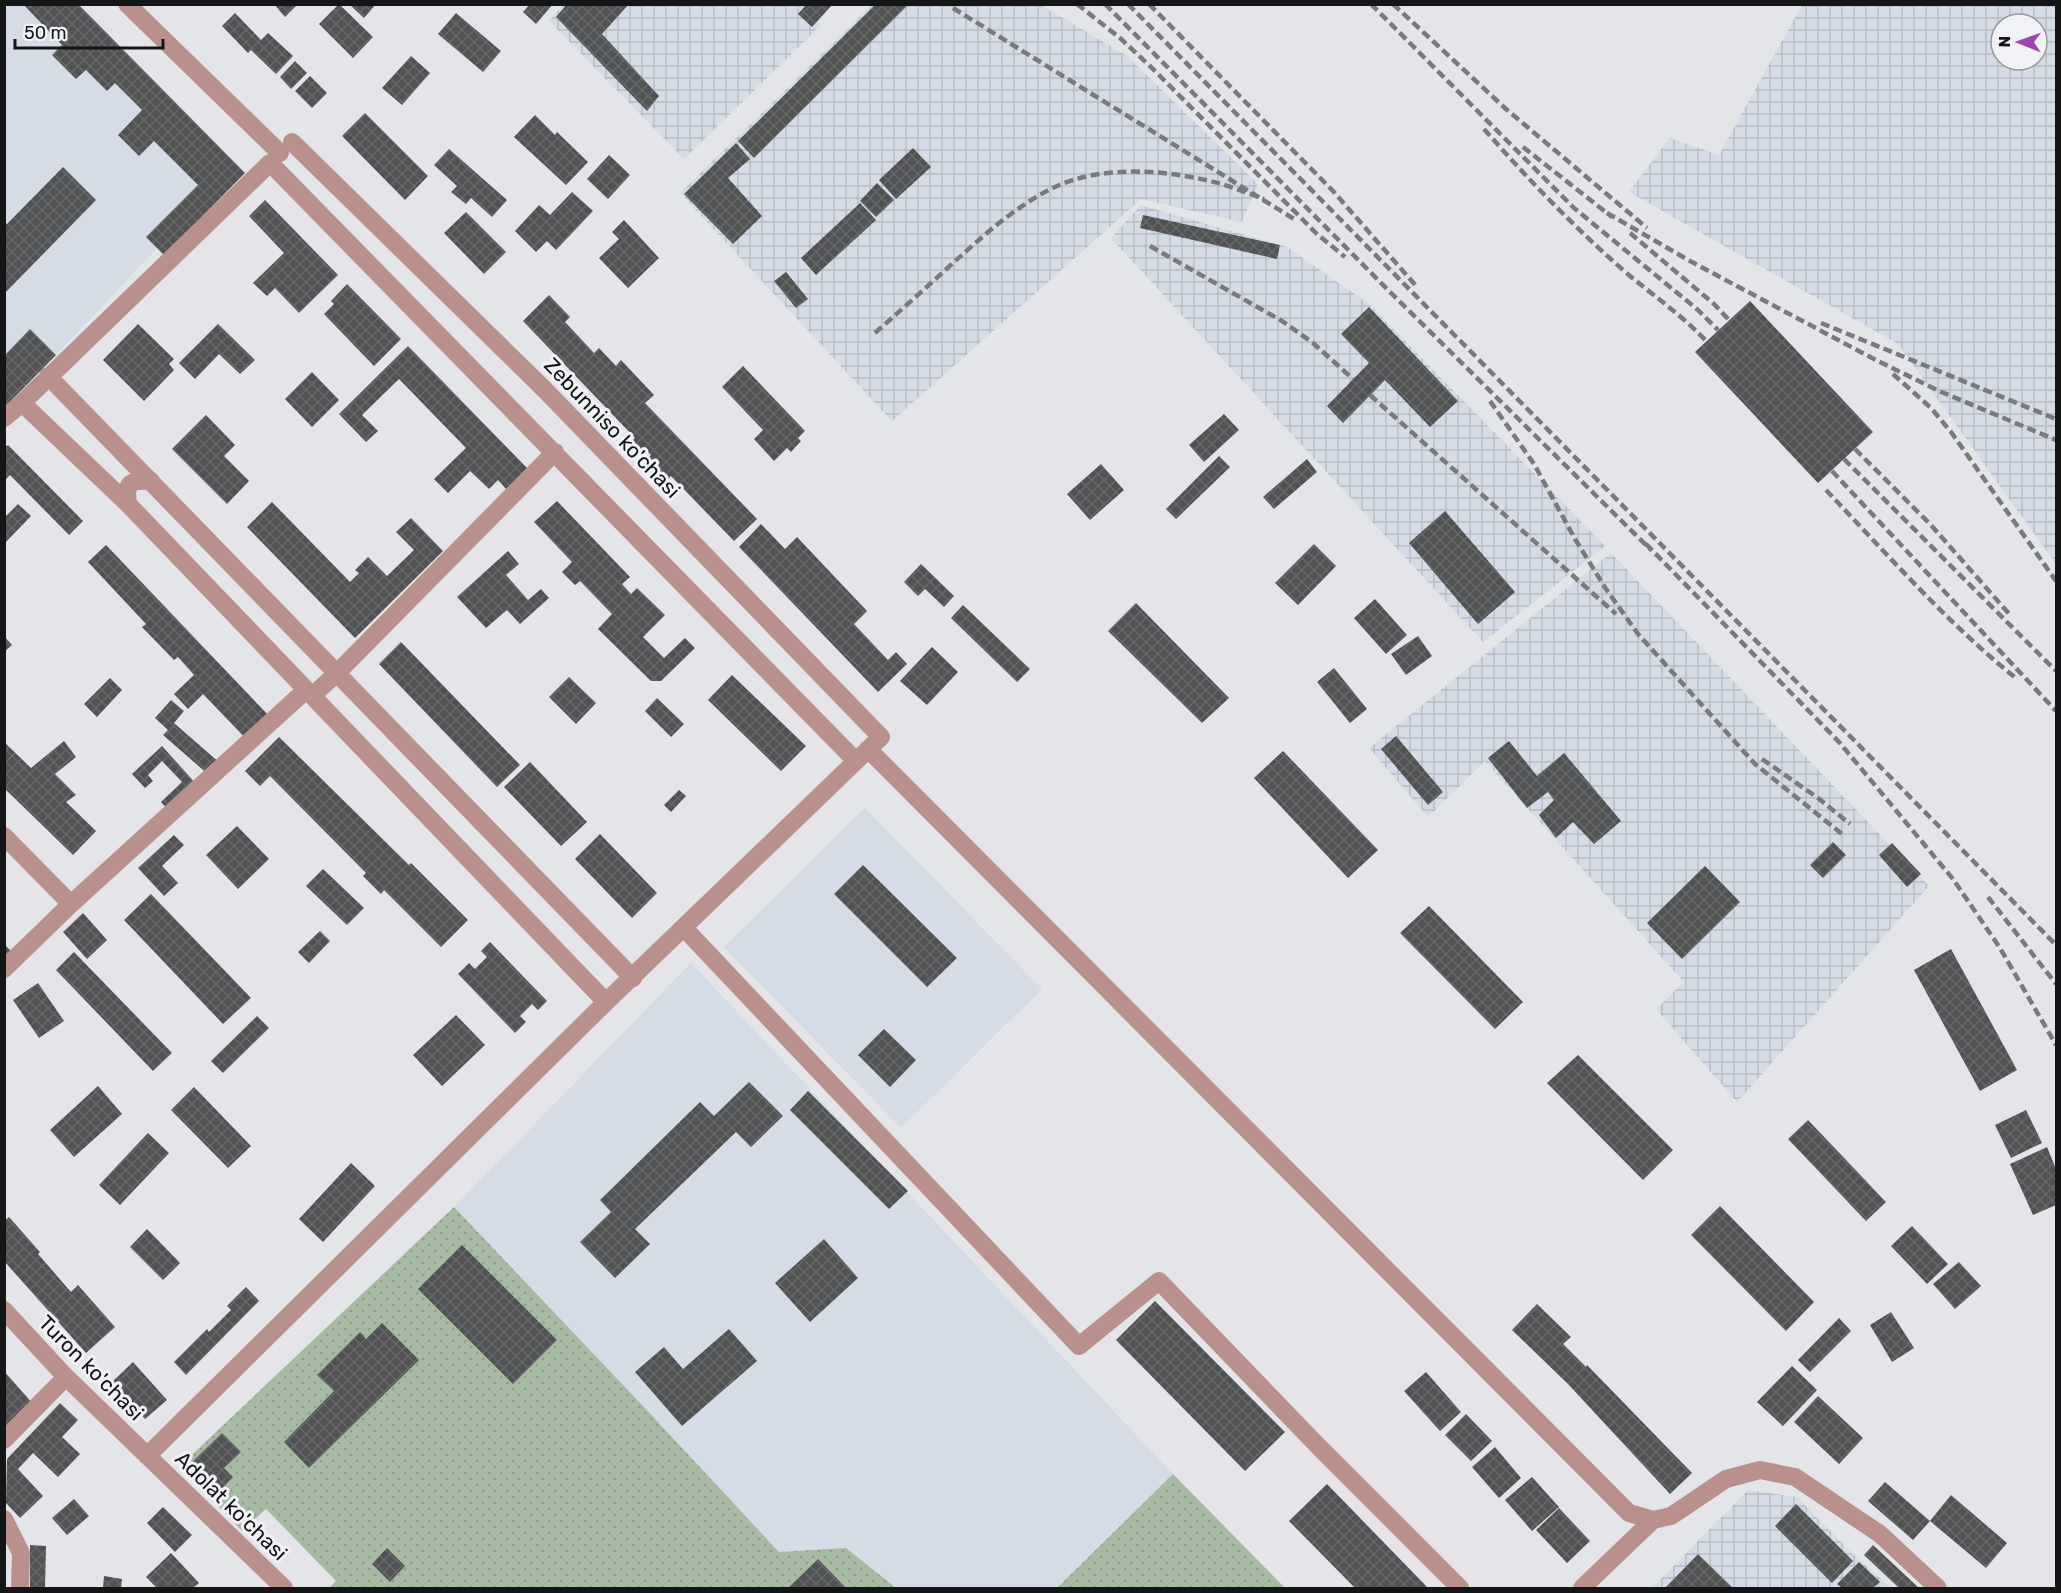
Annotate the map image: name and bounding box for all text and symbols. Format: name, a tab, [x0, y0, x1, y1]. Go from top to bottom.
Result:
scale bar	[15, 12, 164, 50]
north arrow	[1989, 12, 2049, 72]
text: 50 m	[24, 22, 67, 44]
text: N	[1995, 36, 2014, 48]
street label: Zebunniso ko'chasi	[539, 352, 686, 503]
street label: Turon ko'chasi	[34, 1310, 149, 1425]
street label: Adolat ko'chasi	[170, 1446, 293, 1565]

